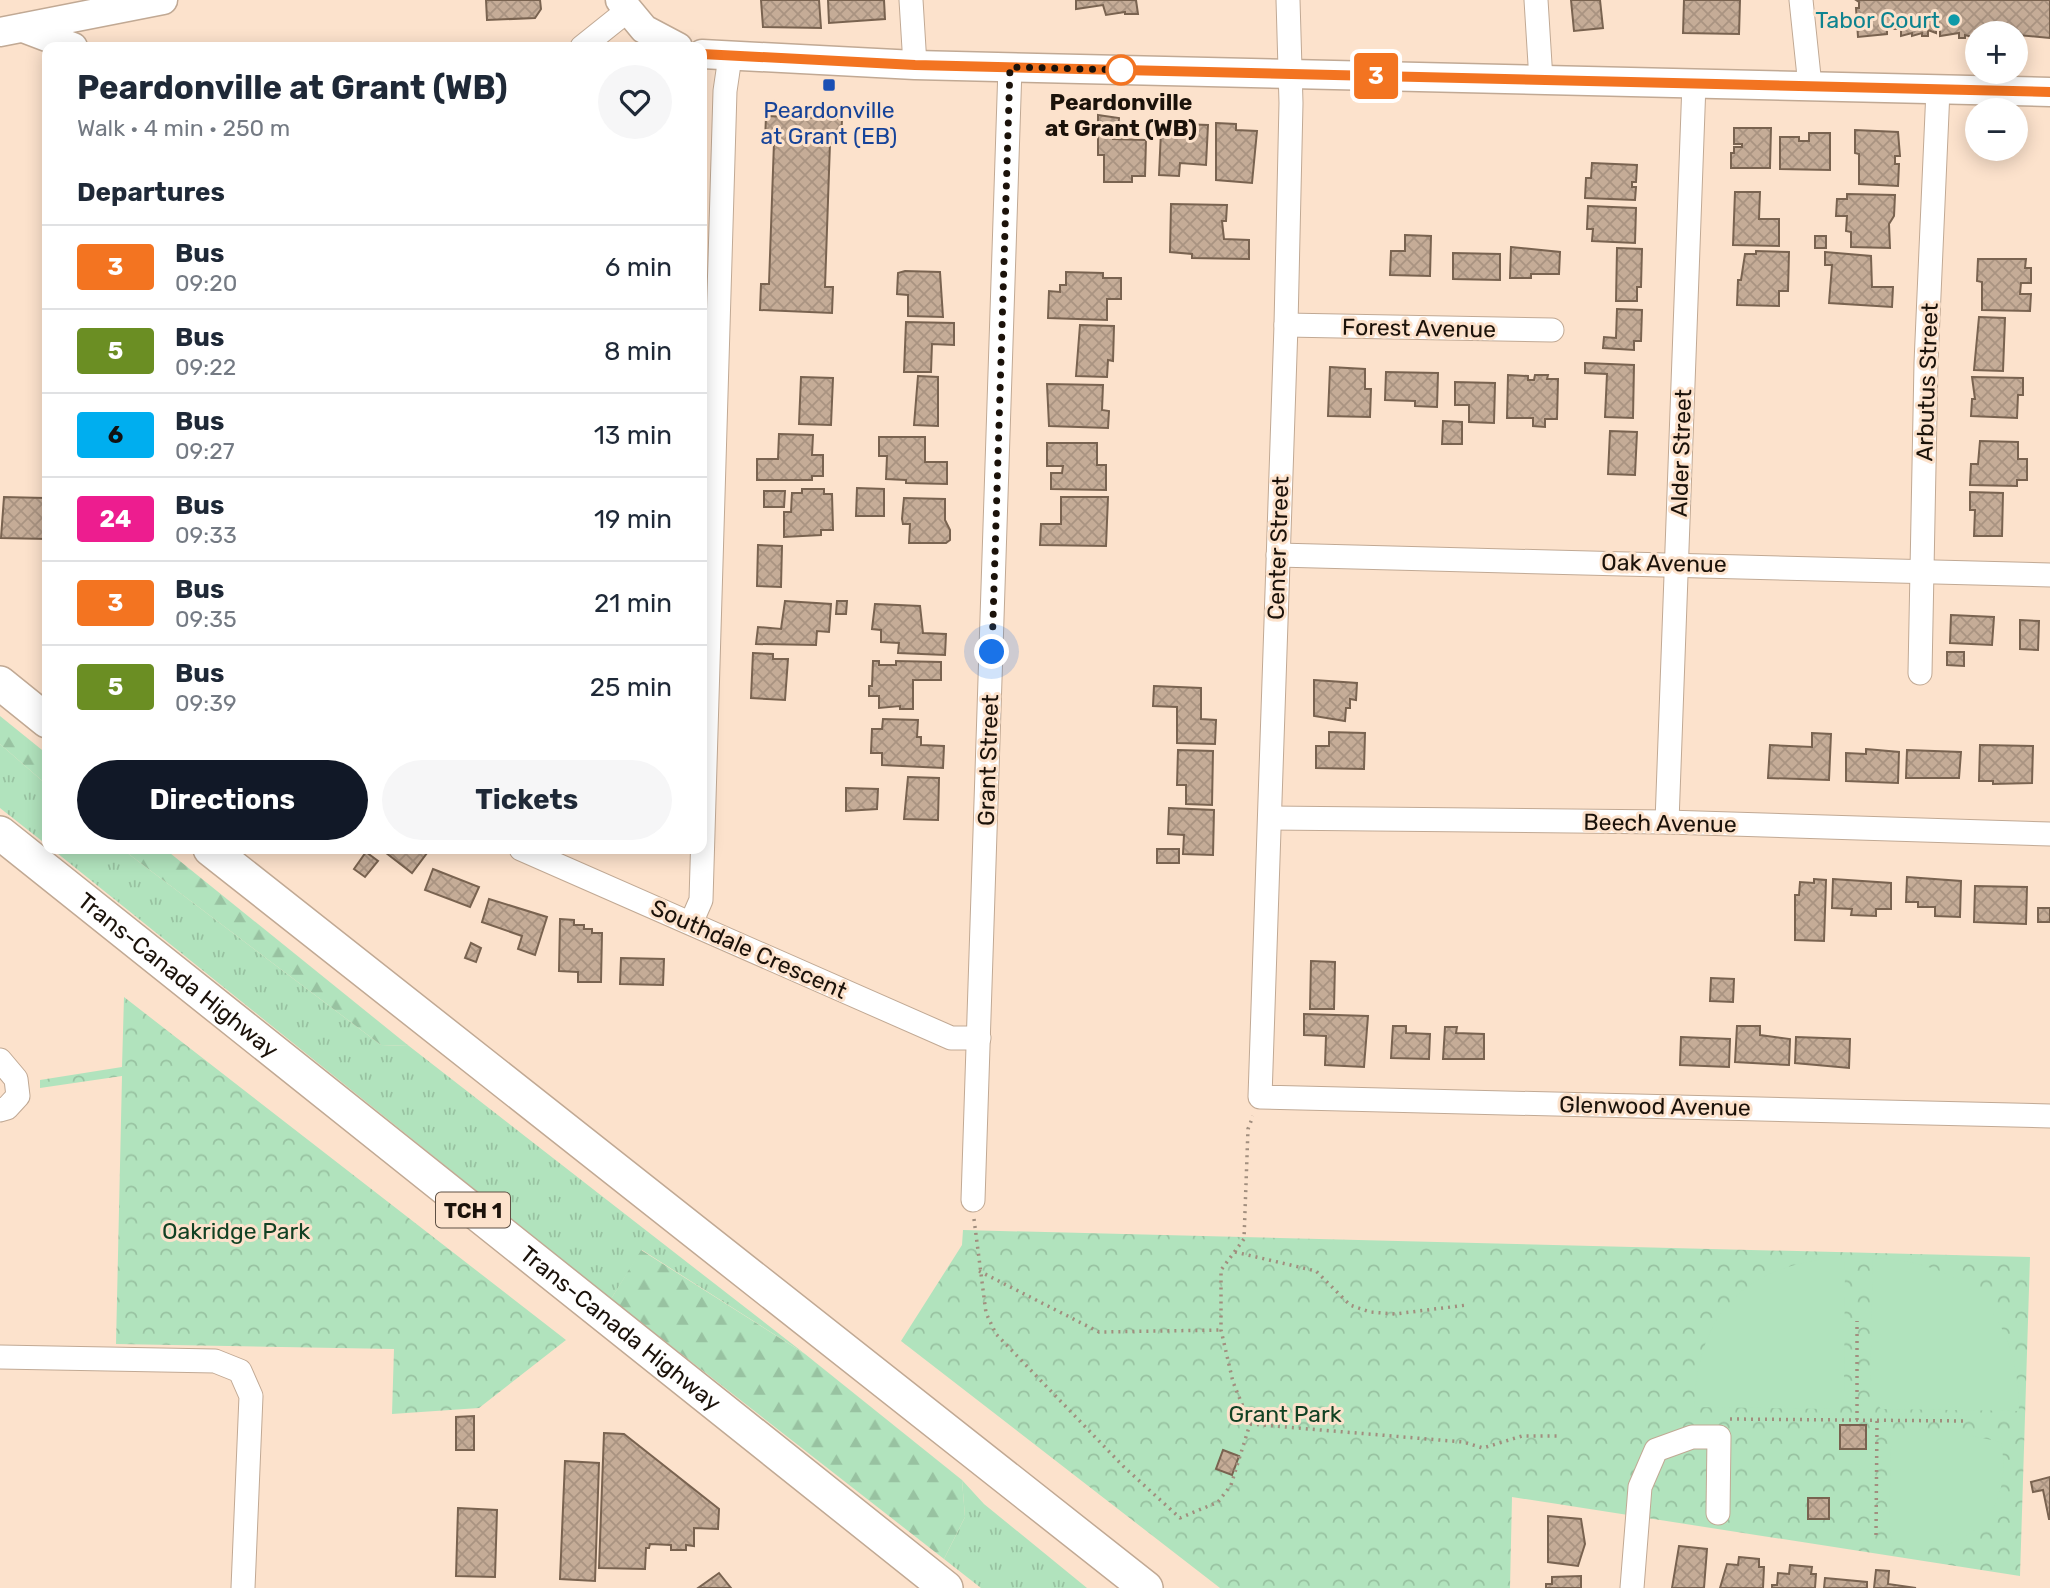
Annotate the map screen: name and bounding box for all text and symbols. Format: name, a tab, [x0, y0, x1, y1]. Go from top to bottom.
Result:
place label: Tabor Court	[1815, 6, 1940, 34]
marker: Tabor Court	[1946, 12, 1962, 28]
map controls	[1965, 21, 2028, 161]
button: +	[1965, 21, 2028, 84]
line badge: 3	[1353, 53, 1399, 99]
marker: Peardonville at Grant (WB)	[1106, 55, 1136, 85]
text: 3	[1368, 62, 1384, 90]
button: heart	[598, 65, 672, 139]
text: Peardonville at Grant (WB)	[77, 68, 508, 107]
marker: Peardonville at Grant (EB)	[821, 77, 837, 93]
place label: Peardonville at Grant (WB)	[1045, 88, 1197, 142]
place label: Peardonville at Grant (EB)	[761, 96, 897, 150]
button: −	[1965, 98, 2028, 161]
text: Walk · 4 min · 250 m	[77, 114, 290, 142]
text: Departures	[77, 177, 225, 208]
text: Bus	[175, 238, 224, 269]
text: 6 min	[605, 252, 672, 283]
text: 3	[108, 253, 123, 281]
text: 09:20	[175, 269, 237, 297]
street label: Arbutus Street	[1910, 302, 1944, 462]
street label: Forest Avenue	[1342, 313, 1496, 343]
text: Bus	[175, 322, 224, 353]
text: 8 min	[604, 336, 672, 367]
text: 5	[108, 337, 123, 365]
text: 09:22	[175, 353, 236, 381]
street label: Alder Street	[1665, 389, 1697, 517]
text: Bus	[175, 406, 224, 437]
text: 13 min	[594, 420, 672, 451]
text: 6	[108, 421, 123, 449]
text: 09:27	[175, 437, 234, 465]
street label: Center Street	[1261, 475, 1295, 621]
text: Bus	[175, 490, 224, 521]
text: 19 min	[594, 504, 672, 535]
text: 24	[100, 505, 131, 533]
text: 09:33	[175, 521, 237, 549]
street label: Oak Avenue	[1601, 548, 1727, 578]
text: Bus	[175, 574, 224, 605]
text: 21 min	[594, 588, 672, 619]
text: 3	[108, 589, 123, 617]
text: 09:35	[175, 605, 237, 633]
your location	[974, 634, 1009, 669]
text: Bus	[175, 658, 224, 689]
text: 25 min	[590, 672, 672, 703]
text: 5	[108, 673, 123, 701]
text: 09:39	[175, 689, 237, 717]
street label: Grant Street	[972, 694, 1004, 826]
button: Directions	[77, 760, 368, 840]
button: Tickets	[382, 760, 672, 840]
street label: Beech Avenue	[1583, 808, 1737, 838]
street label: Trans-Canada Highway	[72, 887, 284, 1064]
street label: Southdale Crescent	[647, 893, 851, 1005]
street label: Glenwood Avenue	[1559, 1090, 1751, 1122]
road number: TCH 1	[436, 1192, 510, 1228]
park label: Oakridge Park	[162, 1217, 310, 1245]
street label: Trans-Canada Highway	[515, 1240, 727, 1417]
park label: Grant Park	[1228, 1400, 1342, 1428]

